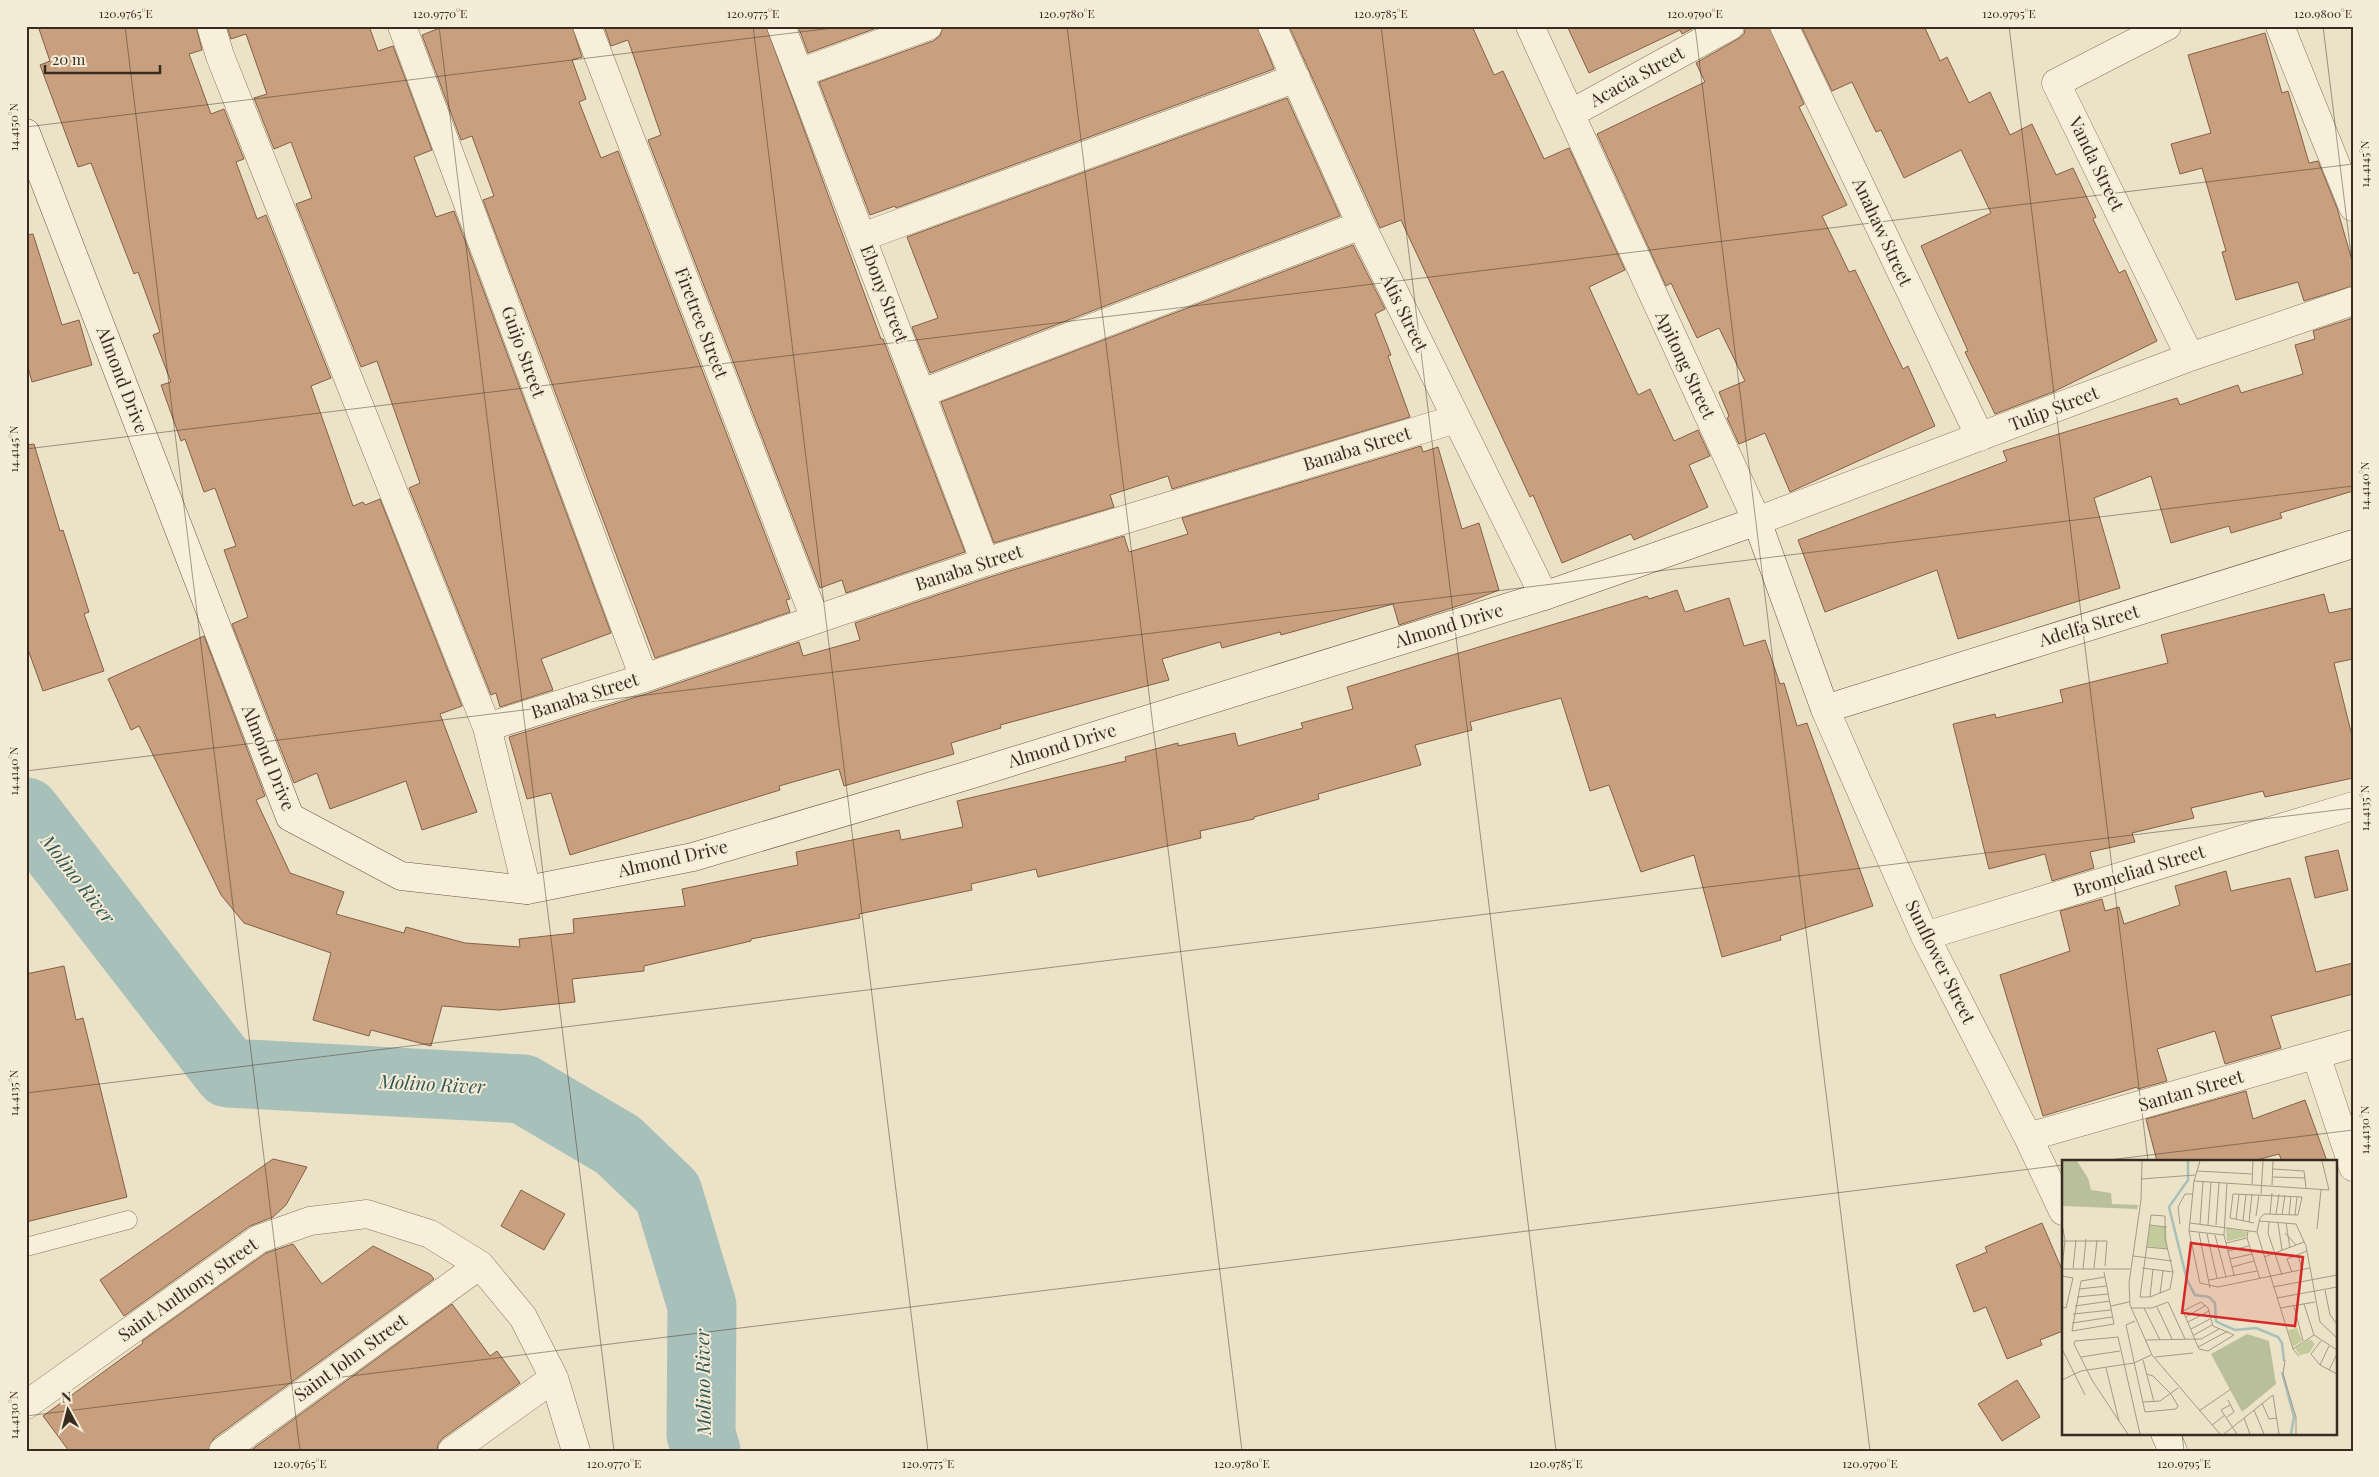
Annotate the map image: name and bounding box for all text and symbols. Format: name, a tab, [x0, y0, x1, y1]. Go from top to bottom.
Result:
text: 120.9765°E	[99, 5, 153, 21]
text: 120.9770°E	[413, 5, 467, 21]
text: 120.9775°E	[727, 5, 779, 21]
text: 120.9780°E	[1039, 5, 1095, 21]
text: 120.9785°E	[1354, 5, 1408, 21]
text: 120.9790°E	[1667, 5, 1723, 21]
text: 120.9795°E	[1982, 5, 2036, 21]
text: 120.9800°E	[2294, 5, 2352, 21]
street label: Acacia Street	[1584, 40, 1689, 112]
scale bar	[45, 42, 160, 74]
text: 20 m	[52, 49, 86, 69]
text: 14.4150°N	[5, 103, 21, 151]
street label: Vanda Street	[2063, 112, 2130, 215]
text: 14.4145°N	[2356, 140, 2372, 188]
street label: Anahaw Street	[1847, 173, 1919, 290]
street label: Ebony Street	[855, 241, 915, 347]
street label: Firetree Street	[670, 264, 734, 382]
street label: Atis Street	[1375, 269, 1434, 356]
street label: Guijo Street	[496, 303, 552, 401]
street label: Apitong Street	[1650, 306, 1722, 423]
street label: Almond Drive	[91, 322, 154, 436]
street label: Tulip Street	[2005, 380, 2102, 436]
street label: Banaba Street	[1300, 420, 1414, 476]
text: 14.4145°N	[5, 425, 21, 473]
text: 14.4140°N	[2356, 461, 2372, 510]
street label: Banaba Street	[912, 538, 1026, 596]
street label: Almond Drive	[1391, 597, 1506, 653]
street label: Adelfa Street	[2035, 598, 2142, 652]
street label: Banaba Street	[528, 666, 642, 724]
street label: Almond Drive	[236, 700, 301, 814]
street label: Almond Drive	[1004, 717, 1119, 773]
text: 14.4140°N	[5, 746, 21, 795]
text: 14.4135°N	[2356, 784, 2372, 831]
water label: Molino River	[35, 828, 122, 929]
street label: Almond Drive	[614, 834, 730, 883]
street label: Bromeliad Street	[2070, 838, 2208, 901]
street label: Sunflower Street	[1901, 896, 1982, 1028]
street label: Santan Street	[2135, 1063, 2247, 1117]
water label: Molino River	[377, 1067, 487, 1099]
text: 14.4135°N	[5, 1069, 21, 1116]
text: 14.4130°N	[2356, 1105, 2372, 1154]
inset map	[2062, 1160, 2336, 1434]
street label: Saint Anthony Street	[113, 1232, 263, 1346]
street label: Saint John Street	[289, 1308, 412, 1406]
water label: Molino River	[688, 1328, 716, 1436]
north arrow	[42, 1384, 92, 1434]
text: N	[60, 1387, 73, 1407]
text: 14.4130°N	[5, 1390, 21, 1439]
text: 120.9765°E	[273, 1455, 327, 1471]
text: 120.9770°E	[587, 1455, 641, 1471]
text: 120.9775°E	[902, 1455, 954, 1471]
text: 120.9780°E	[1214, 1455, 1270, 1471]
text: 120.9785°E	[1529, 1455, 1583, 1471]
text: 120.9790°E	[1842, 1455, 1898, 1471]
text: 120.9795°E	[2157, 1455, 2211, 1471]

